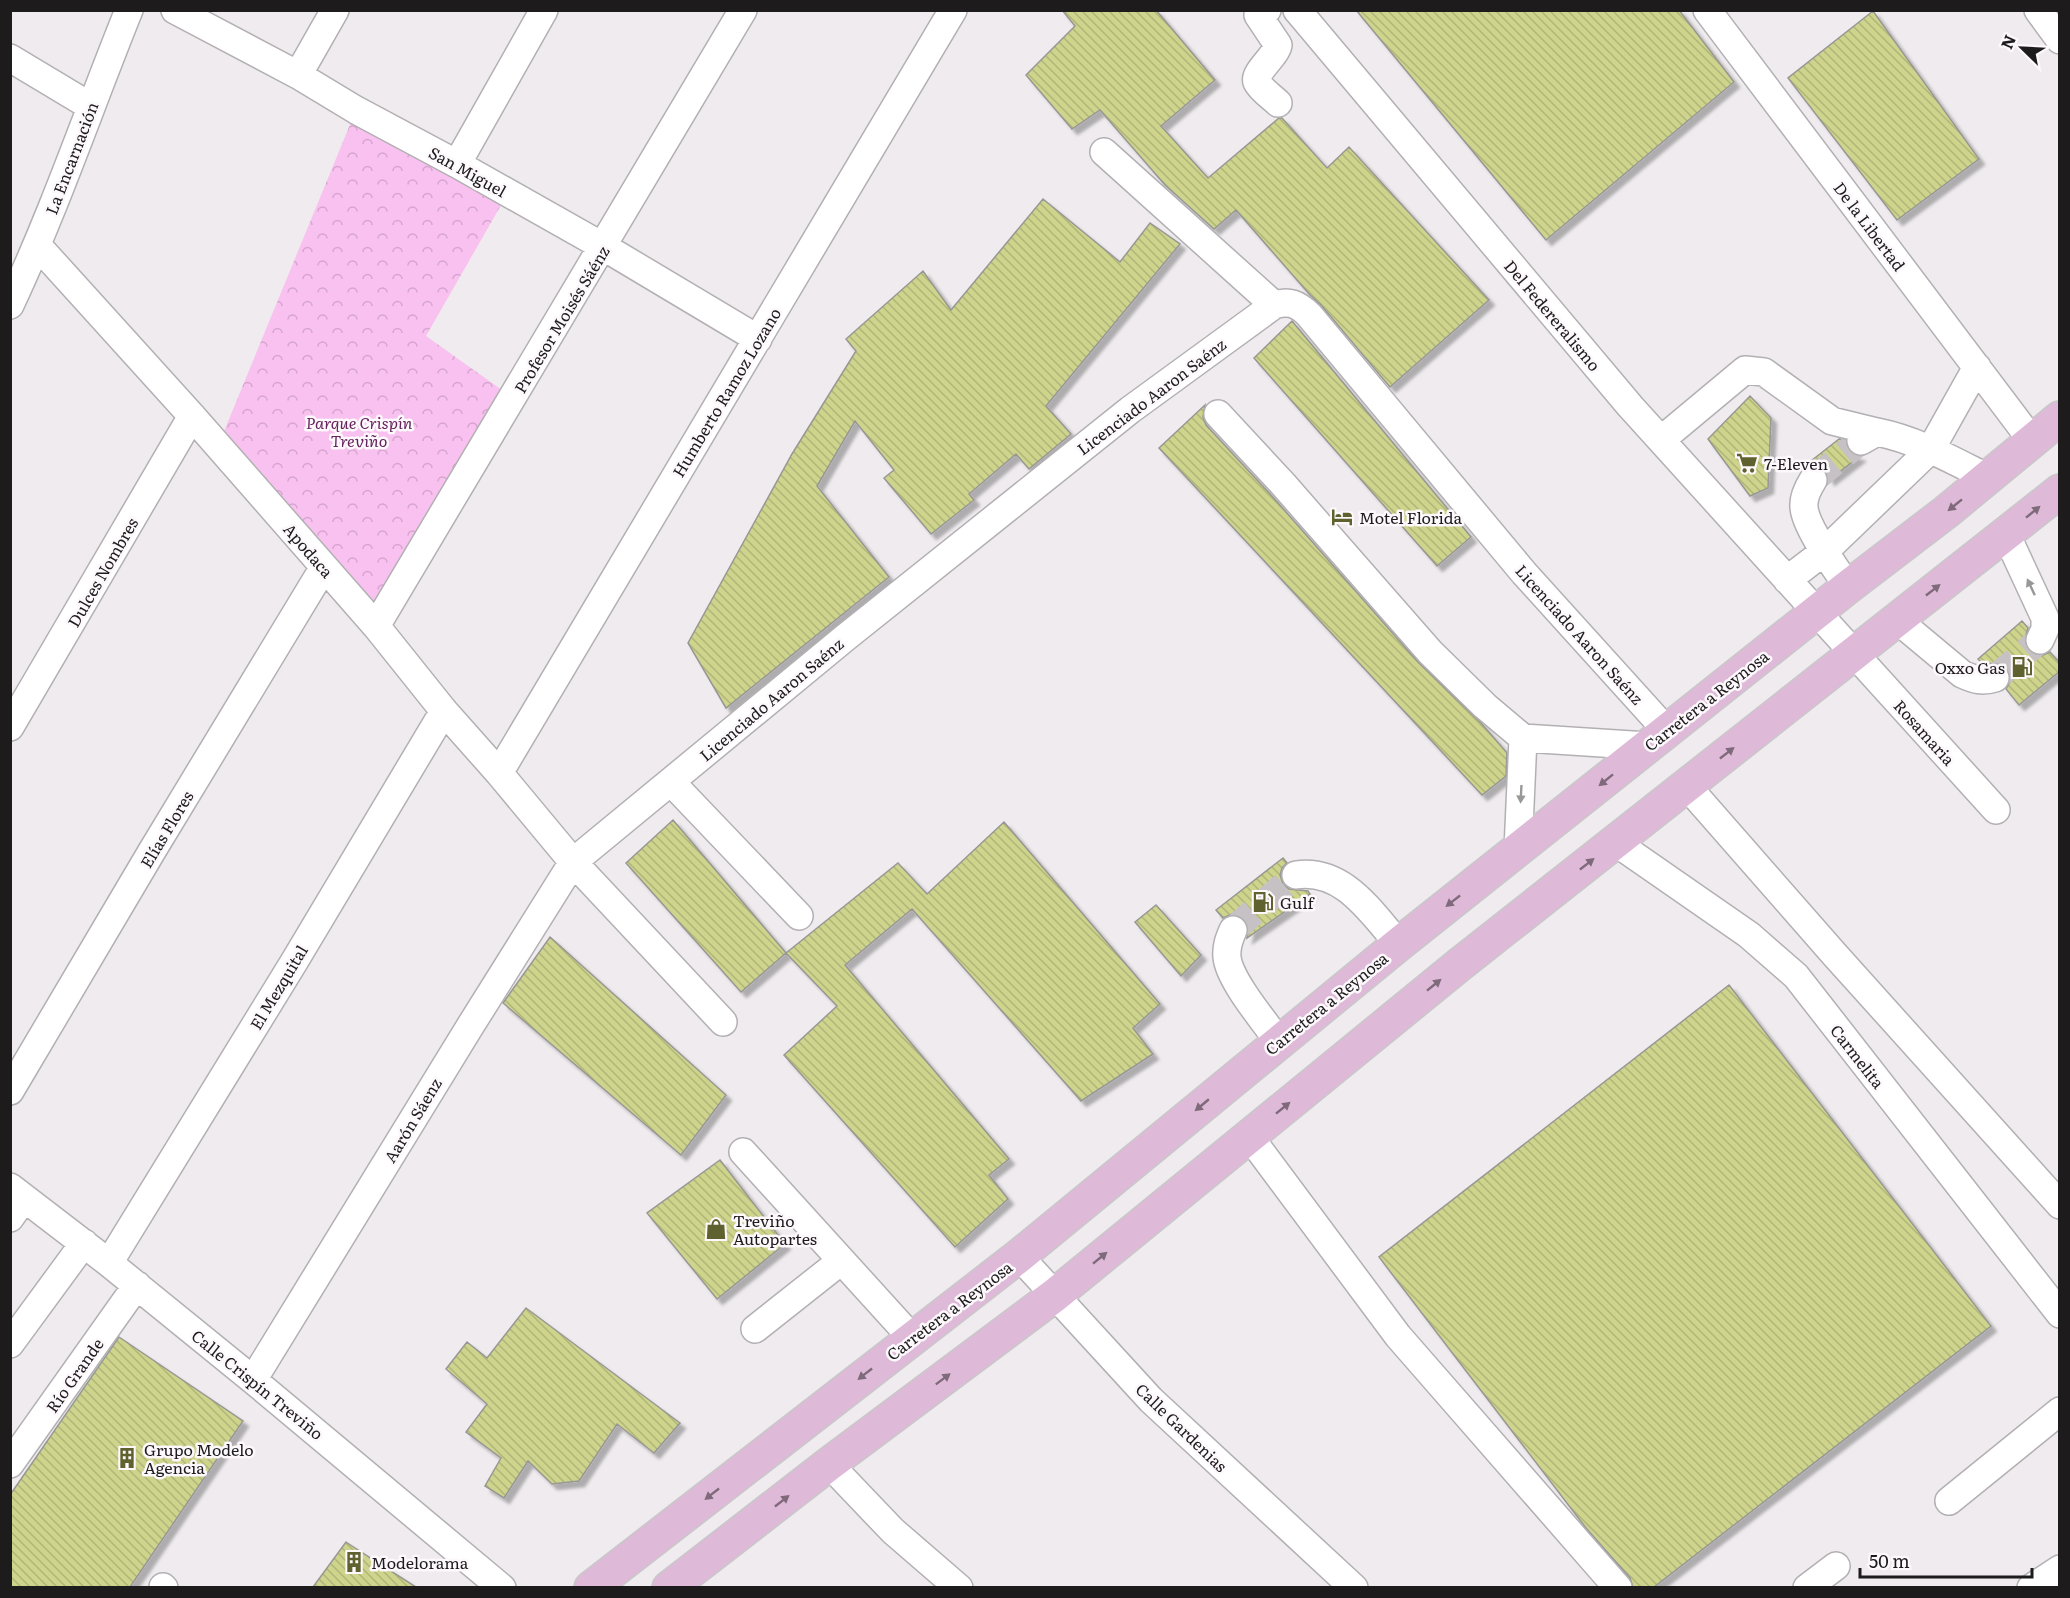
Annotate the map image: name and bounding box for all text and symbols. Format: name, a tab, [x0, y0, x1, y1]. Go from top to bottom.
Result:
north arrow	[1992, 18, 2052, 78]
text: N	[1994, 30, 2021, 53]
street label: La Encarnación	[38, 98, 104, 218]
street label: San Miguel	[425, 140, 511, 202]
street label: De la Libertad	[1828, 176, 1912, 276]
street label: Profesor Moisés Sáénz	[507, 240, 615, 397]
street label: Del Federeralismo	[1499, 254, 1607, 376]
street label: Humberto Ramoz Lozano	[666, 303, 786, 481]
street label: Licenciado Aaron Saénz	[1071, 332, 1231, 460]
park label: Parque Crispín Treviño	[306, 410, 413, 452]
supermarket icon: 7-Eleven	[1735, 451, 1759, 475]
place label: 7-Eleven	[1764, 451, 1828, 475]
one-way arrow	[1947, 498, 1963, 511]
hotel icon: Motel Florida	[1330, 505, 1354, 529]
place label: Motel Florida	[1359, 505, 1462, 529]
one-way arrow	[2025, 506, 2041, 519]
street label: Dulces Nombres	[61, 513, 143, 631]
street label: Apodaca	[278, 517, 340, 583]
street label: Licenciado Aaron Saénz	[1510, 559, 1650, 710]
one-way arrow	[2026, 578, 2035, 595]
one-way arrow	[1926, 585, 1941, 597]
street label: Licenciado Aaron Saénz	[694, 631, 848, 766]
street label: Carretera a Reynosa	[1639, 643, 1774, 756]
place label: Oxxo Gas	[1935, 655, 2005, 679]
fuel station icon: Oxxo Gas	[2010, 655, 2034, 679]
street label: Rosamaria	[1889, 694, 1961, 771]
one-way arrow	[1719, 747, 1735, 760]
one-way arrow	[1598, 773, 1614, 786]
one-way arrow	[1516, 785, 1525, 804]
street label: Elías Flores	[133, 786, 199, 872]
one-way arrow	[1579, 857, 1595, 870]
fuel station icon: Gulf	[1251, 890, 1275, 914]
place label: Gulf	[1280, 890, 1316, 914]
one-way arrow	[1446, 895, 1461, 907]
street label: El Mezquital	[243, 940, 313, 1034]
street label: Carretera a Reynosa	[1259, 946, 1393, 1060]
one-way arrow	[1426, 978, 1442, 991]
street label: Carmelita	[1825, 1019, 1891, 1094]
street label: Aarón Sáenz	[377, 1073, 447, 1167]
one-way arrow	[1194, 1098, 1209, 1111]
one-way arrow	[1275, 1102, 1291, 1115]
place label: Treviño Autopartes	[733, 1208, 817, 1250]
shop icon: Treviño Autopartes	[704, 1217, 728, 1241]
one-way arrow	[1092, 1252, 1108, 1265]
street label: Carretera a Reynosa	[881, 1254, 1017, 1365]
street label: Calle Crispín Treviño	[187, 1323, 329, 1445]
street label: Río Grande	[40, 1333, 108, 1417]
one-way arrow	[858, 1368, 874, 1380]
one-way arrow	[936, 1373, 951, 1385]
street label: Calle Gardenias	[1131, 1377, 1233, 1477]
place label: Grupo Modelo Agencia	[144, 1437, 254, 1479]
building icon: Grupo Modelo Agencia	[115, 1446, 139, 1470]
one-way arrow	[704, 1487, 719, 1499]
one-way arrow	[774, 1495, 789, 1507]
scale bar	[1860, 1541, 2032, 1579]
text: 50 m	[1869, 1547, 1910, 1574]
building icon: Modelorama	[342, 1550, 366, 1574]
place label: Modelorama	[371, 1550, 469, 1574]

